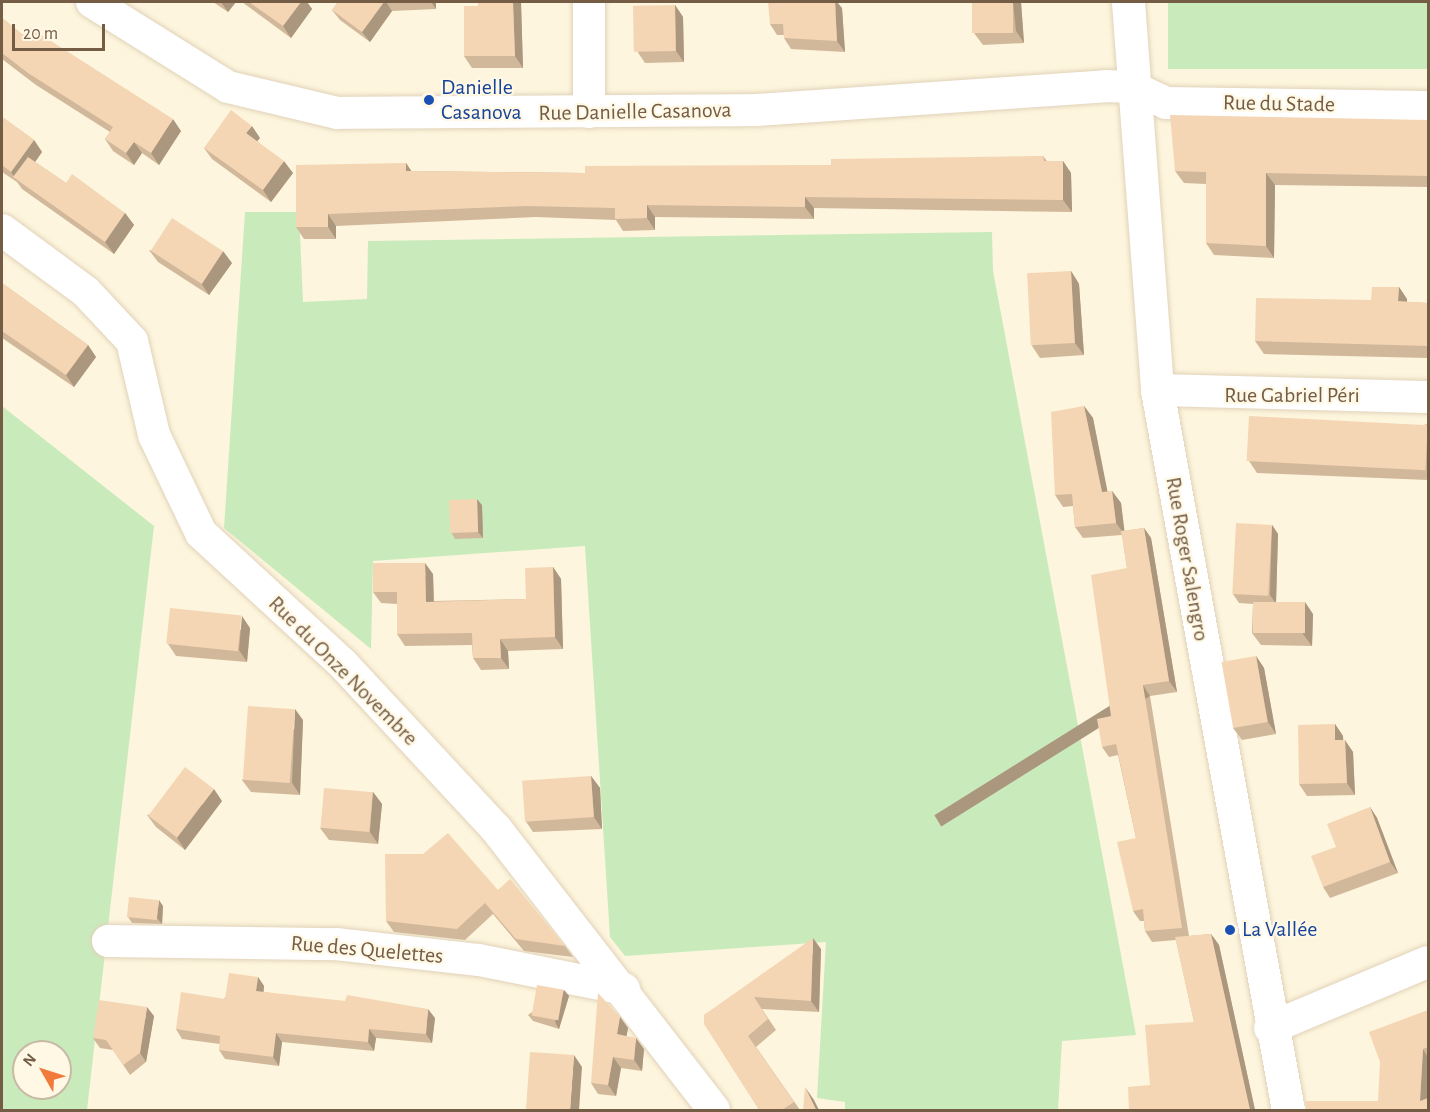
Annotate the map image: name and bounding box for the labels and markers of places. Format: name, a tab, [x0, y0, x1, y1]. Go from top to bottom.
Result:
place label: Danielle Casanova	[441, 74, 522, 125]
marker: Danielle Casanova	[422, 93, 436, 107]
place label: La Vallée	[1242, 917, 1317, 943]
marker: La Vallée	[1223, 923, 1237, 937]

